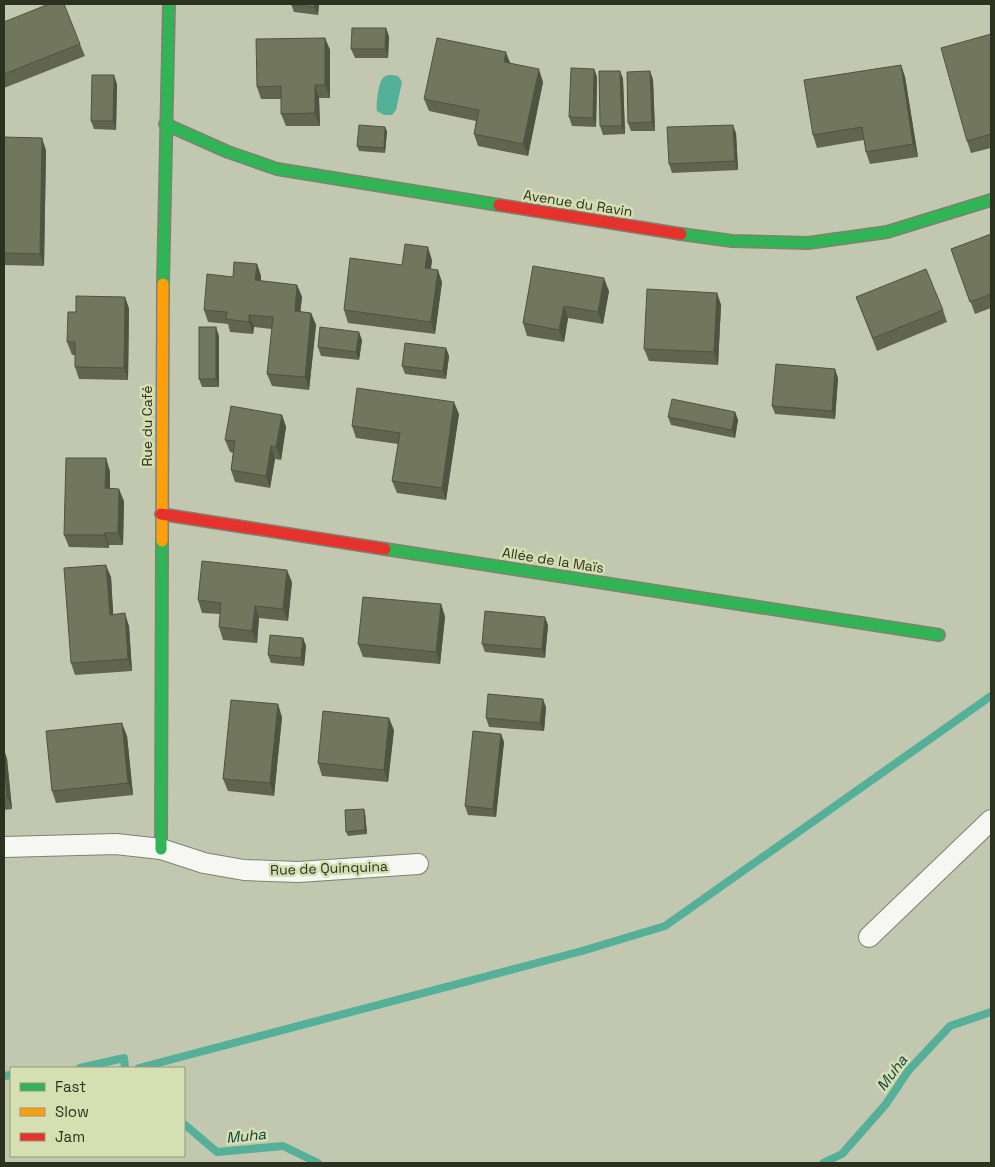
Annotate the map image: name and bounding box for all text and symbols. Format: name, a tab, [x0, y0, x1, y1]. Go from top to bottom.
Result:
street label: Avenue du Ravin	[522, 185, 634, 221]
street label: Rue du Café	[138, 385, 156, 467]
street label: Allée de la Maïs	[501, 543, 605, 577]
street label: Rue de Quinquina	[270, 857, 388, 879]
water label: Muha	[872, 1051, 911, 1094]
legend	[10, 1067, 185, 1157]
text: Fast	[55, 1077, 86, 1096]
text: Slow	[55, 1102, 89, 1121]
water label: Muha	[225, 1124, 267, 1147]
text: Jam	[55, 1127, 85, 1146]

